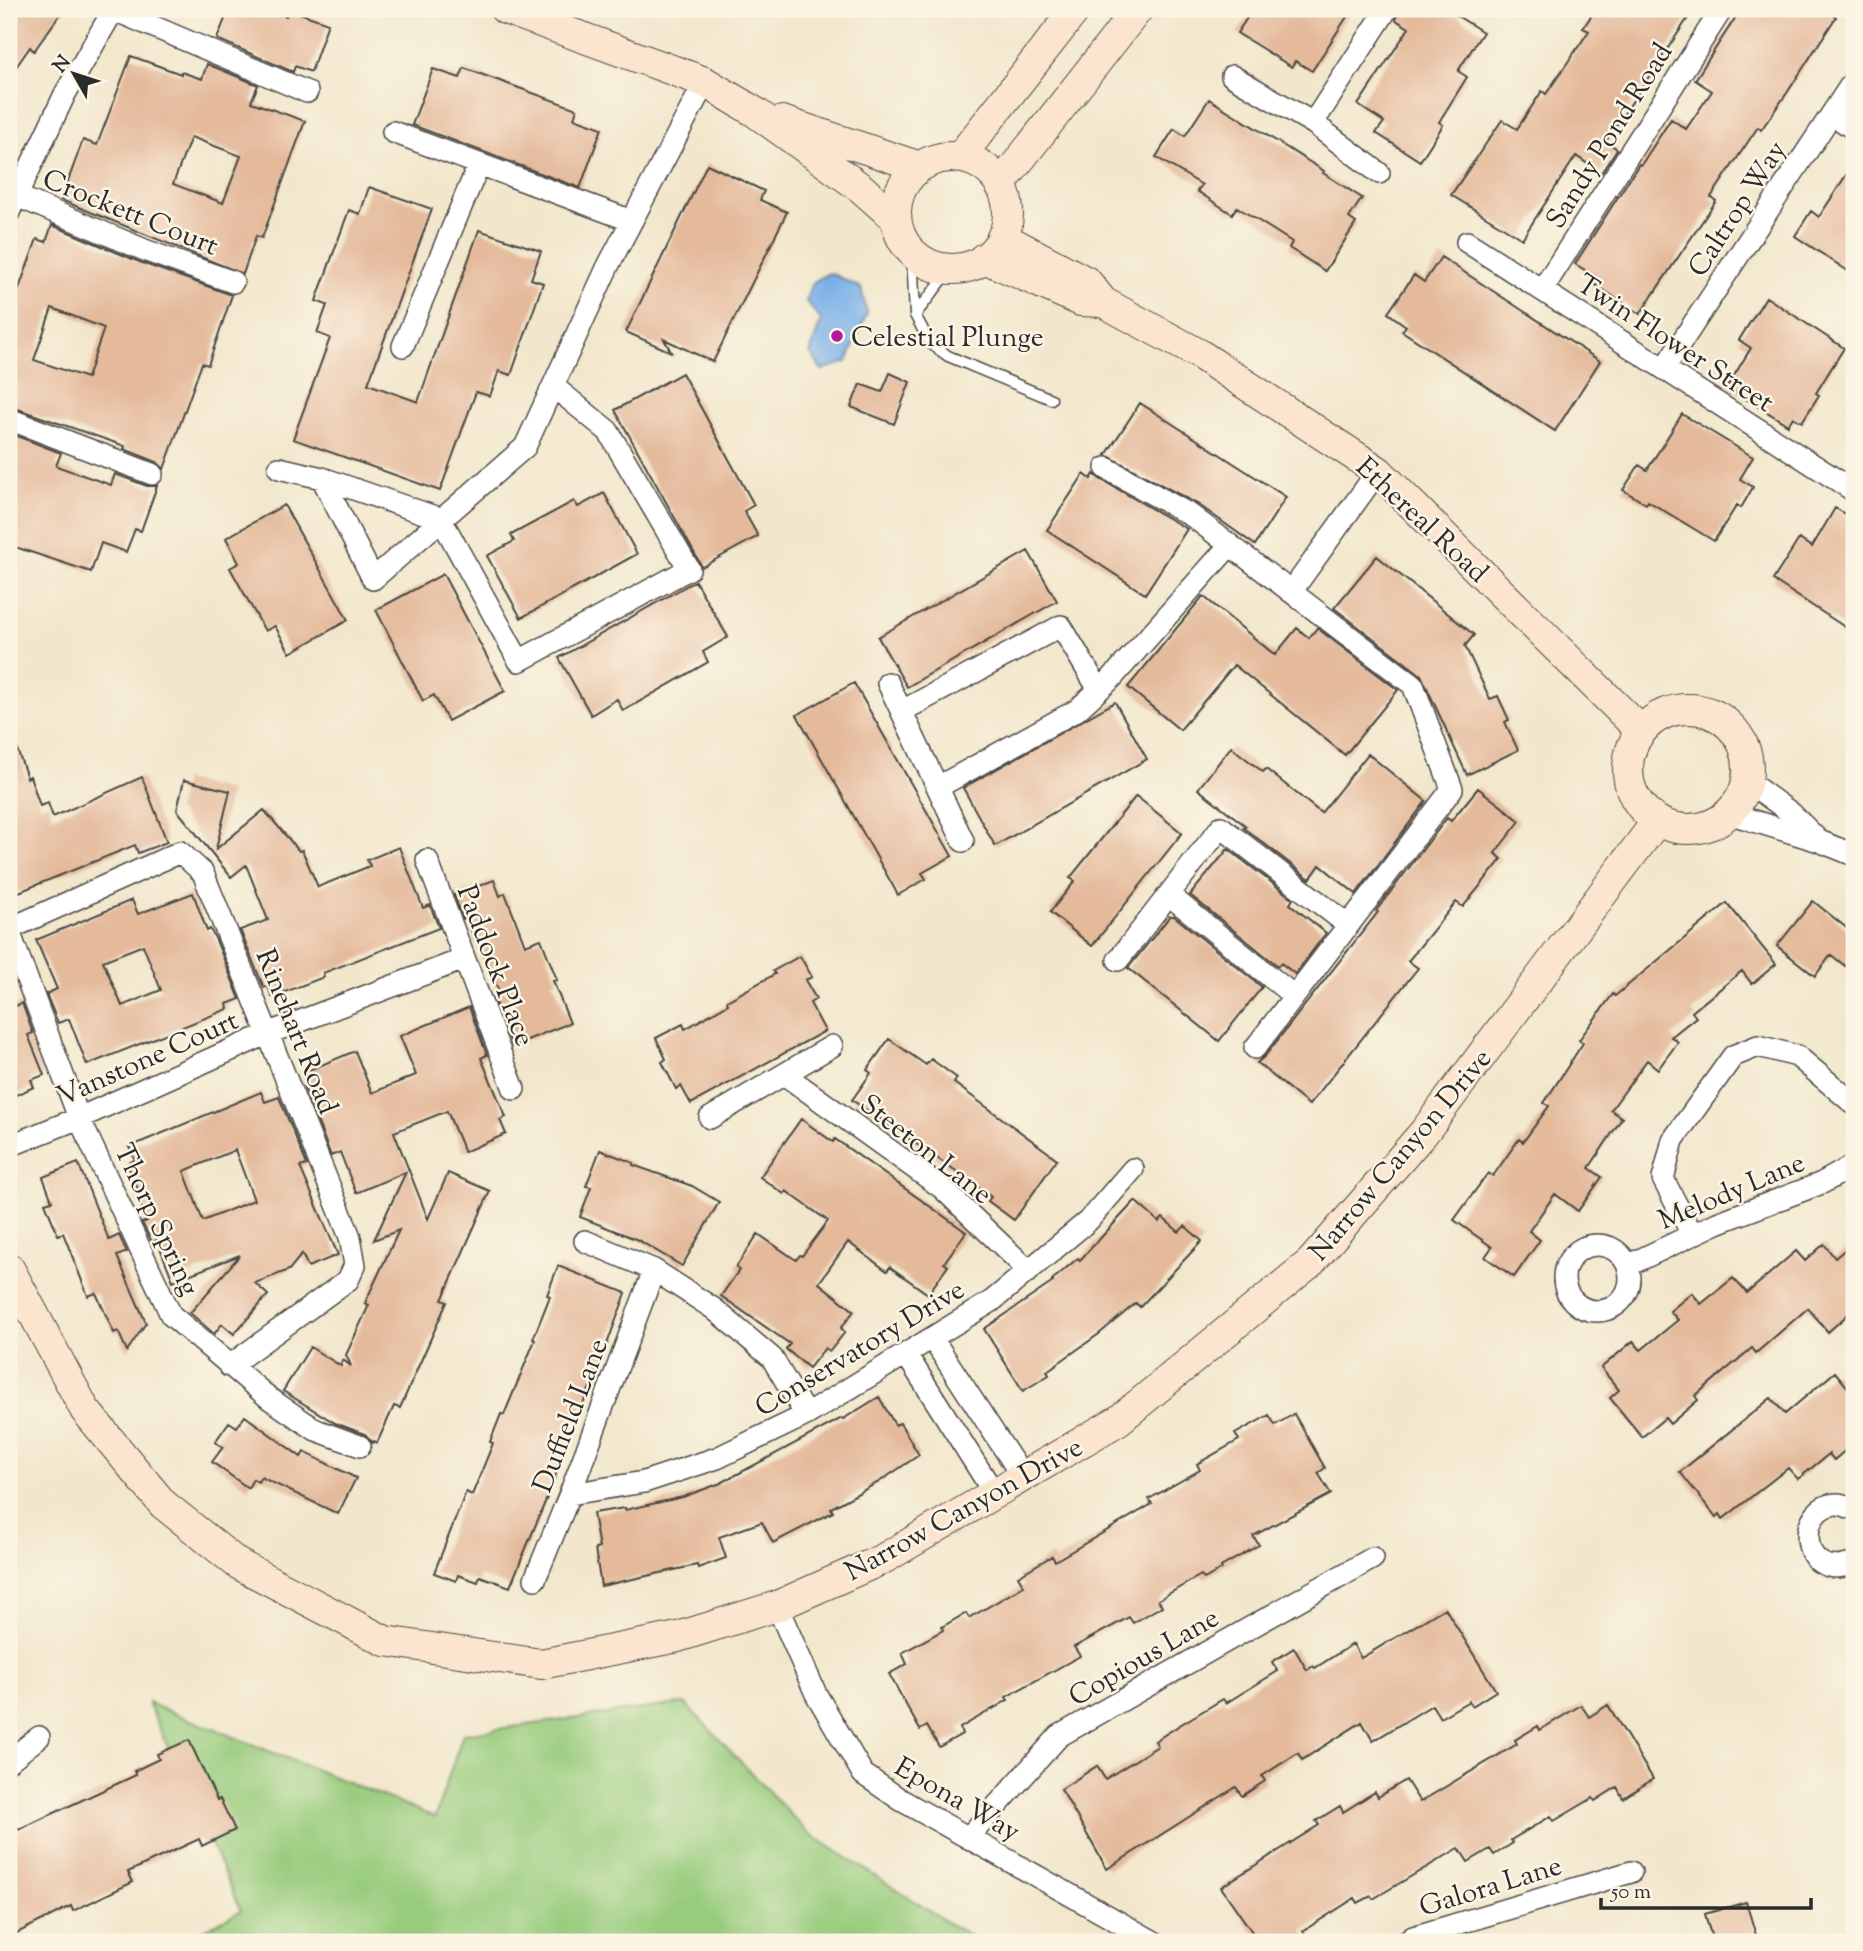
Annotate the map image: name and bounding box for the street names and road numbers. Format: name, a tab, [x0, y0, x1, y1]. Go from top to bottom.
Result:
street label: Sandy Pond Road	[1537, 36, 1684, 237]
street label: Caltrop Way	[1679, 134, 1798, 286]
street label: Crockett Court	[36, 160, 224, 267]
street label: Twin Flower Street	[1568, 266, 1781, 424]
street label: Ethereal Road	[1346, 449, 1496, 594]
street label: Paddock Place	[445, 880, 543, 1053]
street label: Rinehart Road	[244, 943, 347, 1121]
street label: Vanstone Court	[51, 1002, 246, 1118]
street label: Narrow Canyon Drive	[1300, 1041, 1502, 1271]
street label: Steeton Lane	[850, 1086, 1000, 1215]
street label: Thorp Spring	[103, 1138, 208, 1303]
street label: Melody Lane	[1653, 1144, 1812, 1242]
street label: Conservatory Drive	[748, 1271, 973, 1428]
street label: Duffield Lane	[524, 1333, 620, 1499]
street label: Narrow Canyon Drive	[838, 1429, 1091, 1593]
street label: Copious Lane	[1062, 1599, 1227, 1718]
street label: Epona Way	[886, 1749, 1027, 1853]
street label: Galora Lane	[1415, 1847, 1567, 1929]

